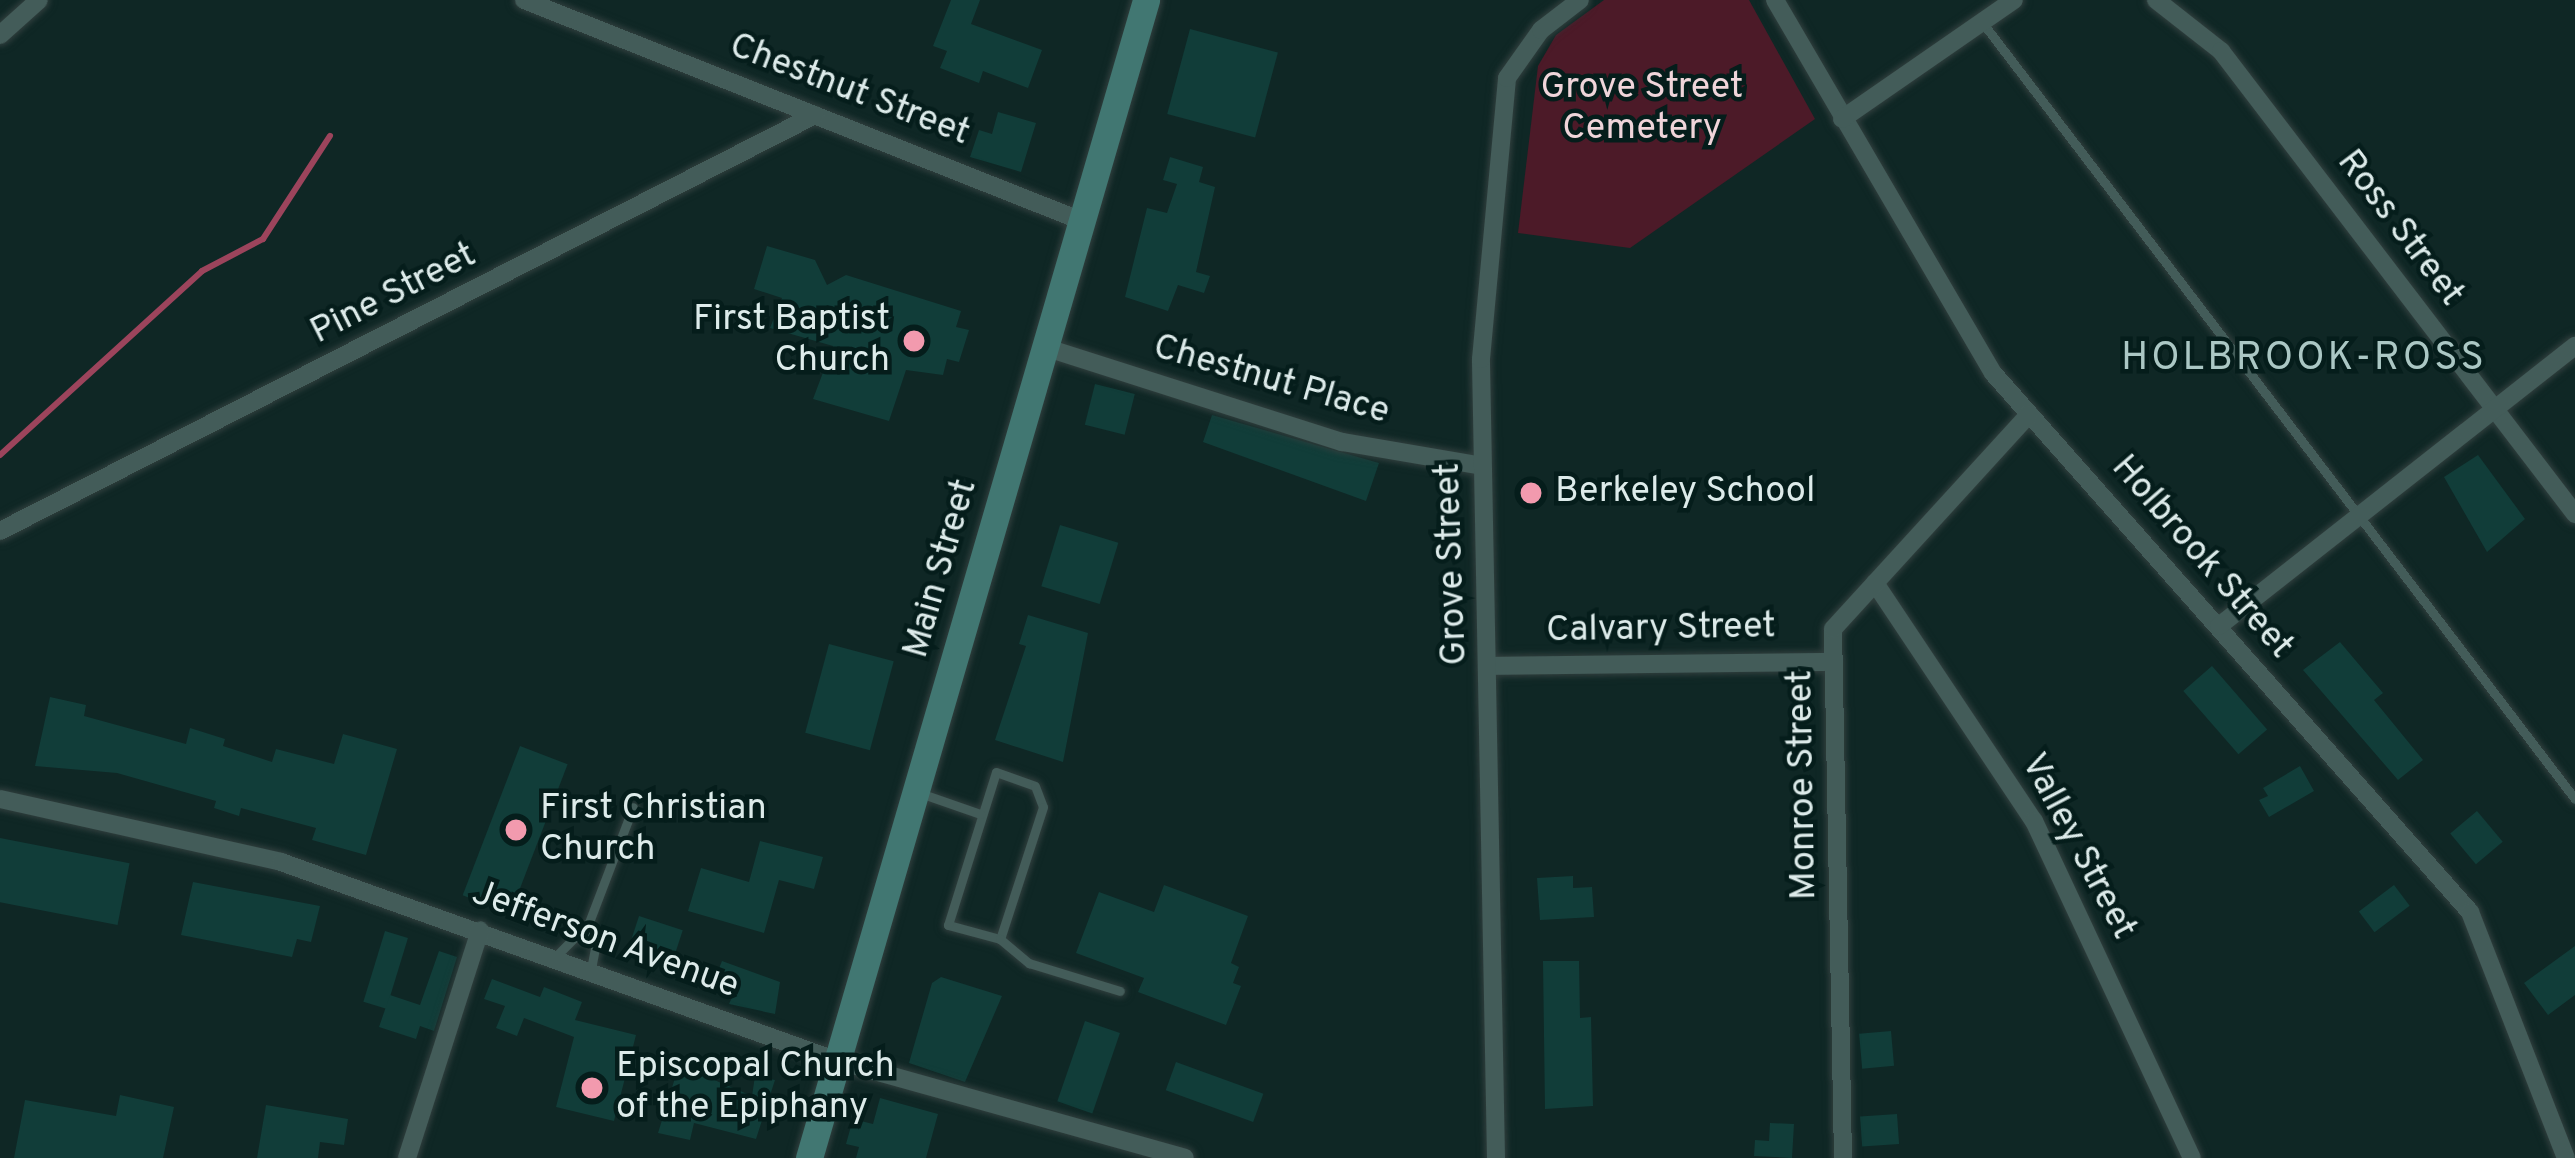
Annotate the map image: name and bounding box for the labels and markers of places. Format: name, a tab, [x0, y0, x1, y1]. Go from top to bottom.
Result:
place label: First Baptist Church	[693, 298, 890, 383]
marker: First Baptist Church	[901, 328, 927, 354]
place label: Berkeley School	[1555, 471, 1815, 515]
marker: Berkeley School	[1518, 480, 1544, 506]
place label: First Christian Church	[540, 787, 767, 872]
marker: First Christian Church	[503, 817, 529, 843]
place label: Episcopal Church of the Epiphany	[616, 1045, 895, 1130]
marker: Episcopal Church of the Epiphany	[579, 1075, 605, 1101]

